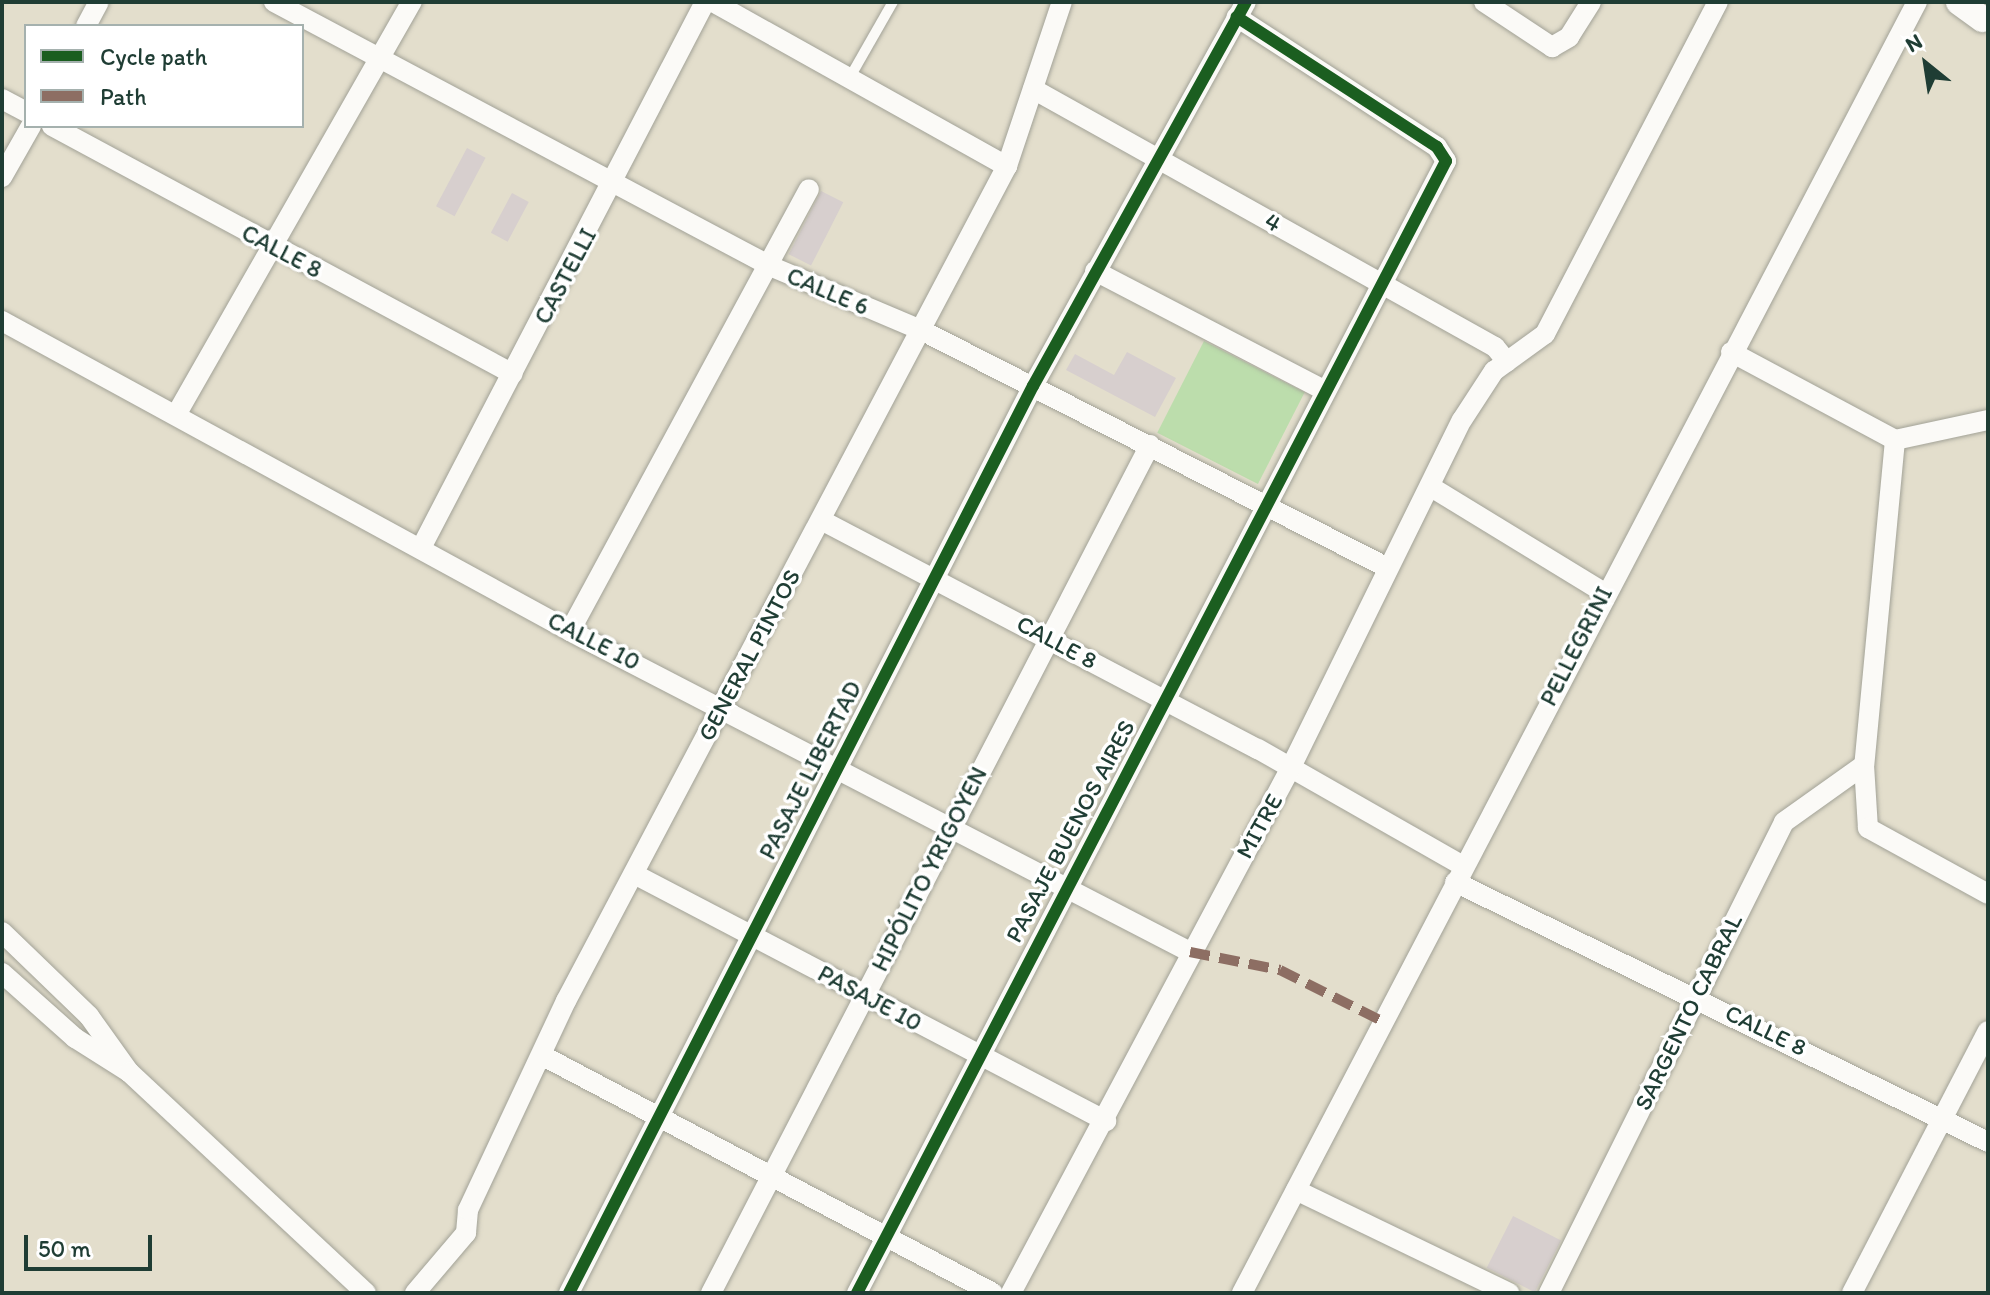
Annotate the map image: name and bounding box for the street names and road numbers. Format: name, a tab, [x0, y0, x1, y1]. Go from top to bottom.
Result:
street label: 4	[1260, 206, 1286, 238]
street label: CALLE 8	[237, 218, 327, 284]
street label: CASTELLI	[528, 223, 602, 329]
street label: CALLE 6	[783, 261, 873, 321]
street label: GENERAL PINTOS	[692, 564, 806, 746]
street label: PELLEGRINI	[1534, 581, 1618, 711]
street label: CALLE 10	[543, 606, 645, 676]
street label: CALLE 8	[1012, 609, 1102, 675]
street label: PASAJE LIBERTAD	[753, 676, 867, 864]
street label: PASAJE BUENOS AIRES	[999, 715, 1141, 947]
street label: HIPÓLITO YRIGOYEN	[865, 762, 993, 976]
street label: MITRE	[1230, 789, 1288, 863]
street label: SARGENTO CABRAL	[1628, 909, 1748, 1115]
street label: PASAJE 10	[813, 959, 927, 1037]
street label: CALLE 8	[1721, 998, 1811, 1062]

